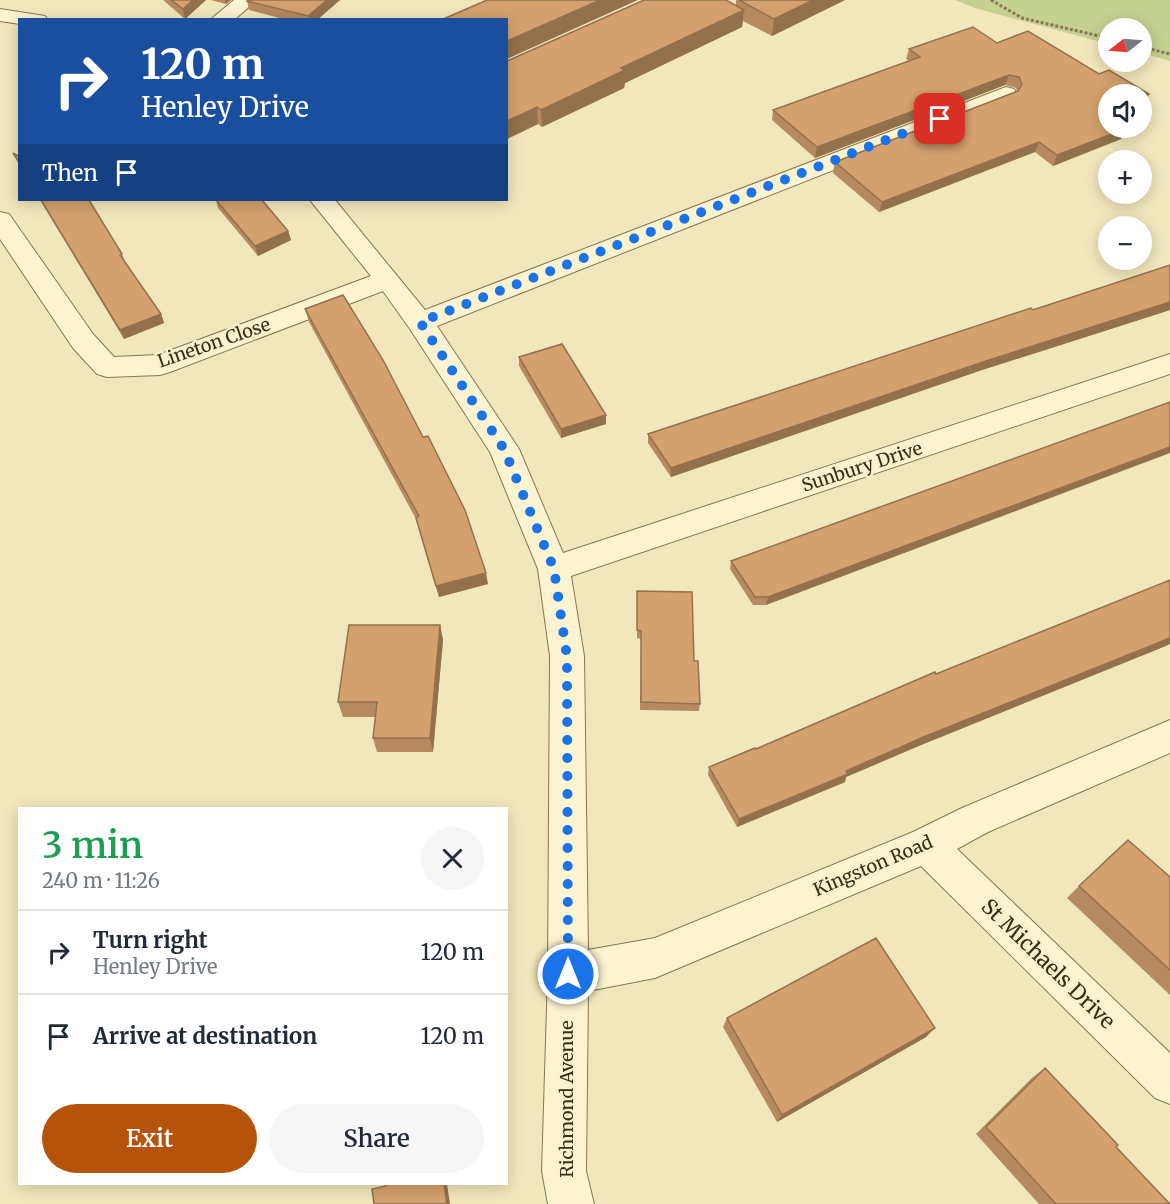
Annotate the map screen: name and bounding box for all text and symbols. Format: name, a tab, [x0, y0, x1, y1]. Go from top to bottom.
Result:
north arrow	[1098, 18, 1152, 72]
map controls	[1098, 18, 1152, 270]
text: 120 m	[141, 38, 264, 90]
icon: right	[42, 42, 120, 120]
button: sound	[1098, 84, 1152, 138]
text: Henley Drive	[141, 90, 309, 124]
pin	[914, 93, 965, 144]
icon: arrive	[923, 102, 956, 135]
button: +	[1098, 150, 1152, 204]
icon: arrive	[110, 156, 143, 189]
text: Then	[42, 159, 98, 187]
button: −	[1098, 216, 1152, 270]
street label: Lineton Close	[154, 313, 273, 373]
street label: Sunbury Drive	[799, 436, 925, 497]
text: 3 min	[42, 823, 143, 868]
button: close	[421, 827, 484, 890]
street label: Kingston Road	[810, 830, 936, 901]
text: 240 m · 11:26	[42, 868, 160, 893]
street label: St Michaels Drive	[976, 893, 1121, 1034]
text: Turn right	[93, 926, 207, 954]
icon: right	[42, 936, 75, 969]
text: 120 m	[420, 938, 484, 966]
position arrow	[536, 942, 600, 1006]
text: Henley Drive	[93, 954, 217, 979]
icon: arrive	[42, 1020, 75, 1053]
street label: Richmond Avenue	[555, 1020, 578, 1178]
text: Arrive at destination	[93, 1022, 317, 1050]
text: 120 m	[420, 1022, 484, 1050]
button: Exit	[42, 1104, 257, 1173]
button: Share	[269, 1104, 484, 1173]

